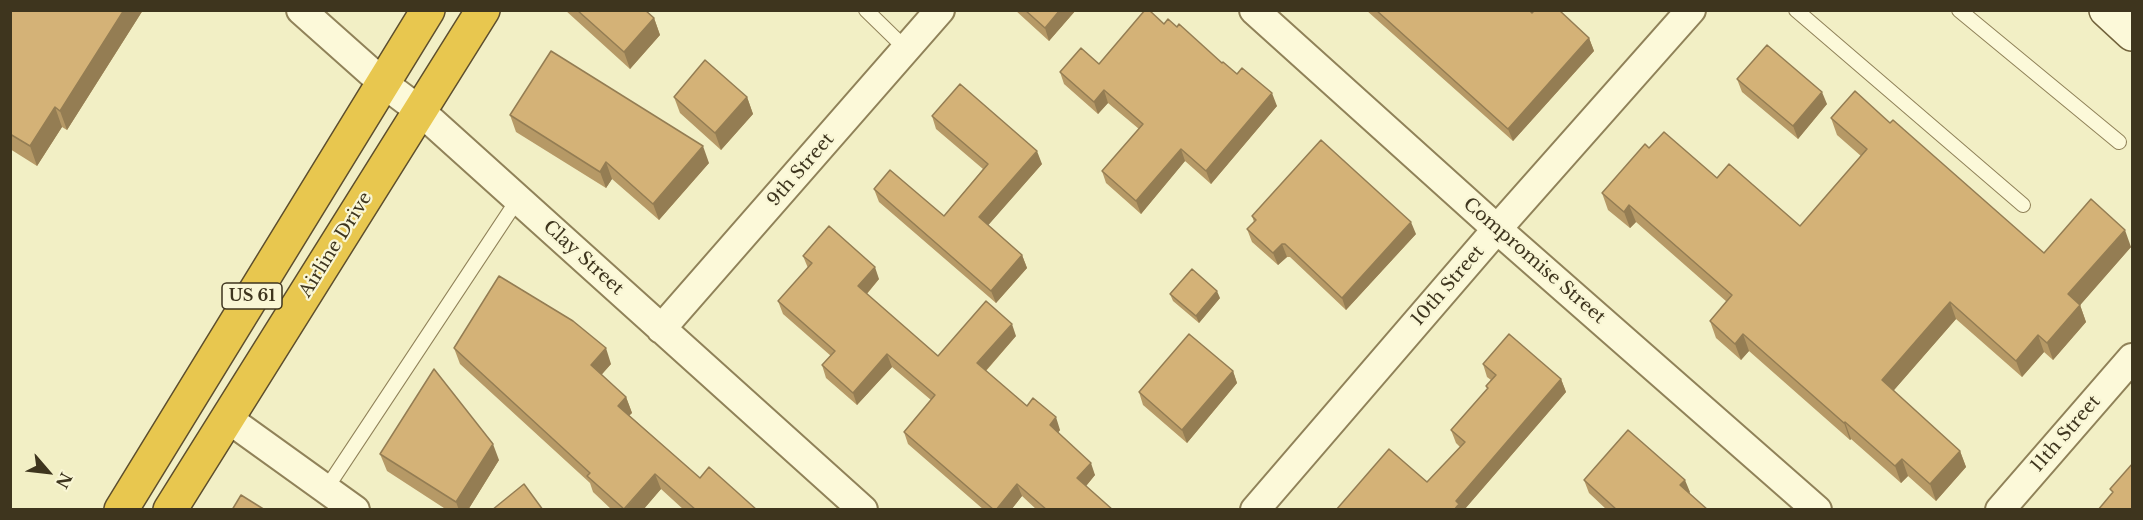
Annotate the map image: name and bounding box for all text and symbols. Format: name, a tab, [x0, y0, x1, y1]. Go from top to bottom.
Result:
street label: 9th Street	[763, 129, 839, 211]
street label: Airline Drive	[295, 188, 377, 302]
street label: Compromise Street	[1459, 193, 1609, 329]
street label: Clay Street	[538, 216, 628, 300]
street label: 10th Street	[1407, 241, 1489, 331]
road number: US 61	[222, 283, 282, 309]
street label: 11th Street	[2027, 391, 2105, 477]
north arrow	[18, 442, 78, 502]
text: N	[52, 469, 76, 492]

